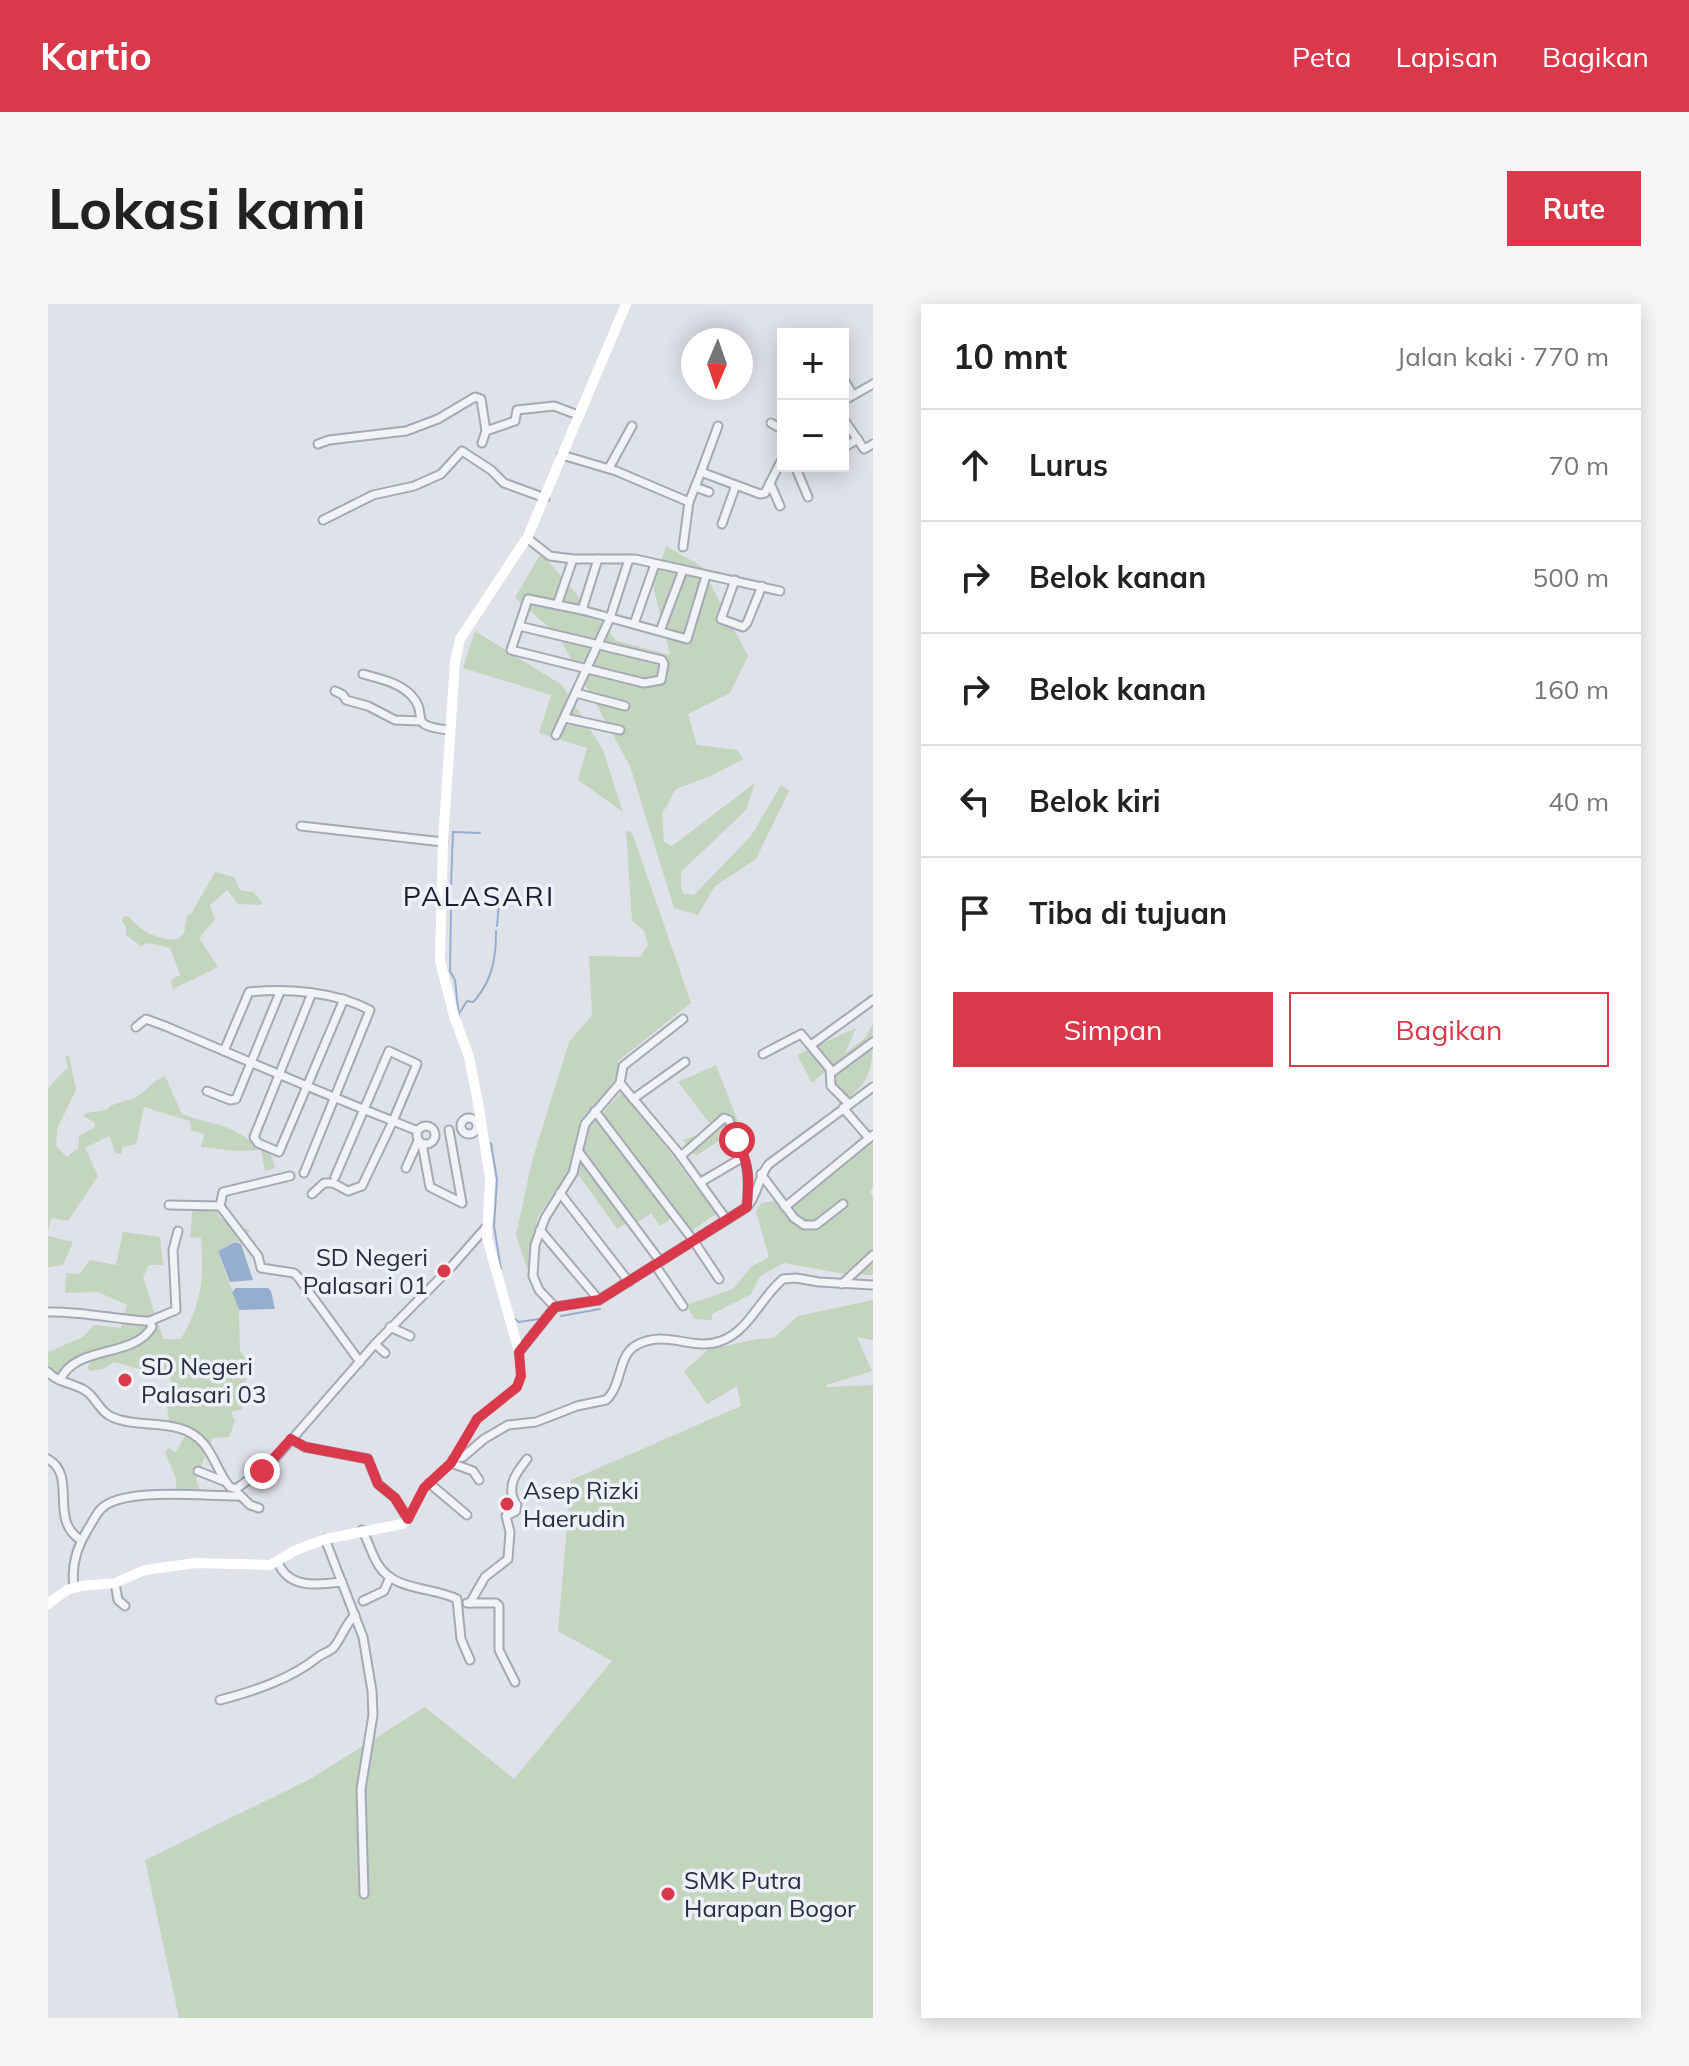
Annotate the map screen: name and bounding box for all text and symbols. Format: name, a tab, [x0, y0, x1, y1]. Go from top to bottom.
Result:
text: Kartio	[40, 32, 152, 80]
text: Peta	[1292, 39, 1351, 74]
text: Lapisan	[1395, 39, 1498, 74]
text: Bagikan	[1542, 39, 1649, 74]
button: Rute	[1507, 171, 1641, 246]
text: Lokasi kami	[48, 173, 366, 243]
north arrow	[681, 328, 753, 400]
map controls	[777, 328, 849, 472]
button: +	[777, 328, 849, 400]
text: 10 mnt	[953, 335, 1067, 378]
text: Jalan kaki · 770 m	[1397, 340, 1609, 373]
button: −	[777, 400, 849, 472]
icon: ahead	[953, 443, 997, 487]
text: Lurus	[1029, 446, 1108, 484]
text: 70 m	[1548, 449, 1609, 482]
icon: right	[953, 555, 997, 599]
text: Belok kanan	[1029, 558, 1206, 596]
text: 500 m	[1533, 561, 1609, 594]
icon: right	[953, 667, 997, 711]
text: Belok kanan	[1029, 670, 1206, 708]
text: 160 m	[1533, 673, 1609, 706]
icon: left	[953, 779, 997, 823]
text: Belok kiri	[1029, 782, 1161, 820]
text: 40 m	[1548, 785, 1609, 818]
district label: PALASARI	[403, 878, 555, 913]
icon: arrive	[953, 891, 997, 935]
text: Tiba di tujuan	[1029, 894, 1227, 932]
button: Simpan	[953, 992, 1273, 1067]
button: Bagikan	[1289, 992, 1609, 1067]
route start	[719, 1122, 755, 1158]
place label: SD Negeri Palasari 01	[303, 1242, 428, 1300]
marker: SD Negeri Palasari 01	[435, 1262, 453, 1280]
place label: SD Negeri Palasari 03	[141, 1351, 266, 1409]
marker: SD Negeri Palasari 03	[116, 1371, 134, 1389]
route end	[244, 1453, 280, 1489]
place label: Asep Rizki Haerudin	[523, 1475, 639, 1533]
marker: Asep Rizki Haerudin	[498, 1495, 516, 1513]
place label: SMK Putra Harapan Bogor	[684, 1865, 856, 1923]
marker: SMK Putra Harapan Bogor	[659, 1885, 677, 1903]

